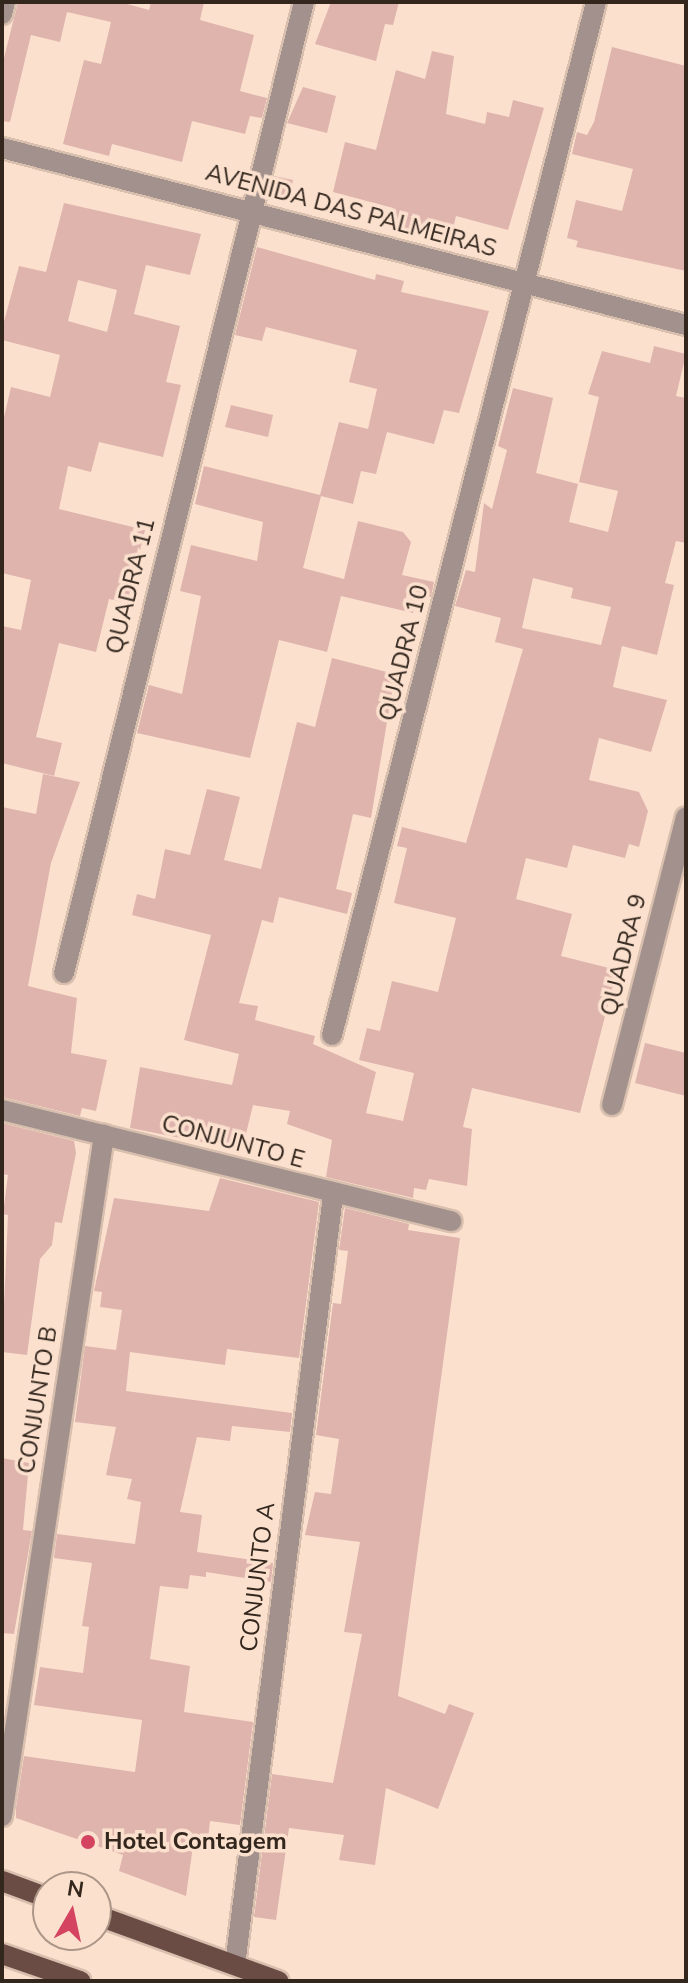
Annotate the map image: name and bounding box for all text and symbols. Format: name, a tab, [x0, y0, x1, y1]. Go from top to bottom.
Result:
street label: AVENIDA DAS PALMEIRAS	[202, 158, 500, 264]
street label: QUADRA 11	[100, 515, 162, 657]
street label: QUADRA 10	[373, 582, 435, 724]
street label: QUADRA 9	[595, 891, 653, 1019]
street label: CONJUNTO E	[158, 1109, 308, 1175]
street label: CONJUNTO B	[12, 1324, 64, 1476]
street label: CONJUNTO A	[235, 1501, 281, 1653]
place label: Hotel Contagem	[104, 1828, 287, 1856]
marker: Hotel Contagem	[79, 1833, 97, 1851]
north arrow	[32, 1871, 112, 1951]
text: N	[65, 1873, 86, 1905]

